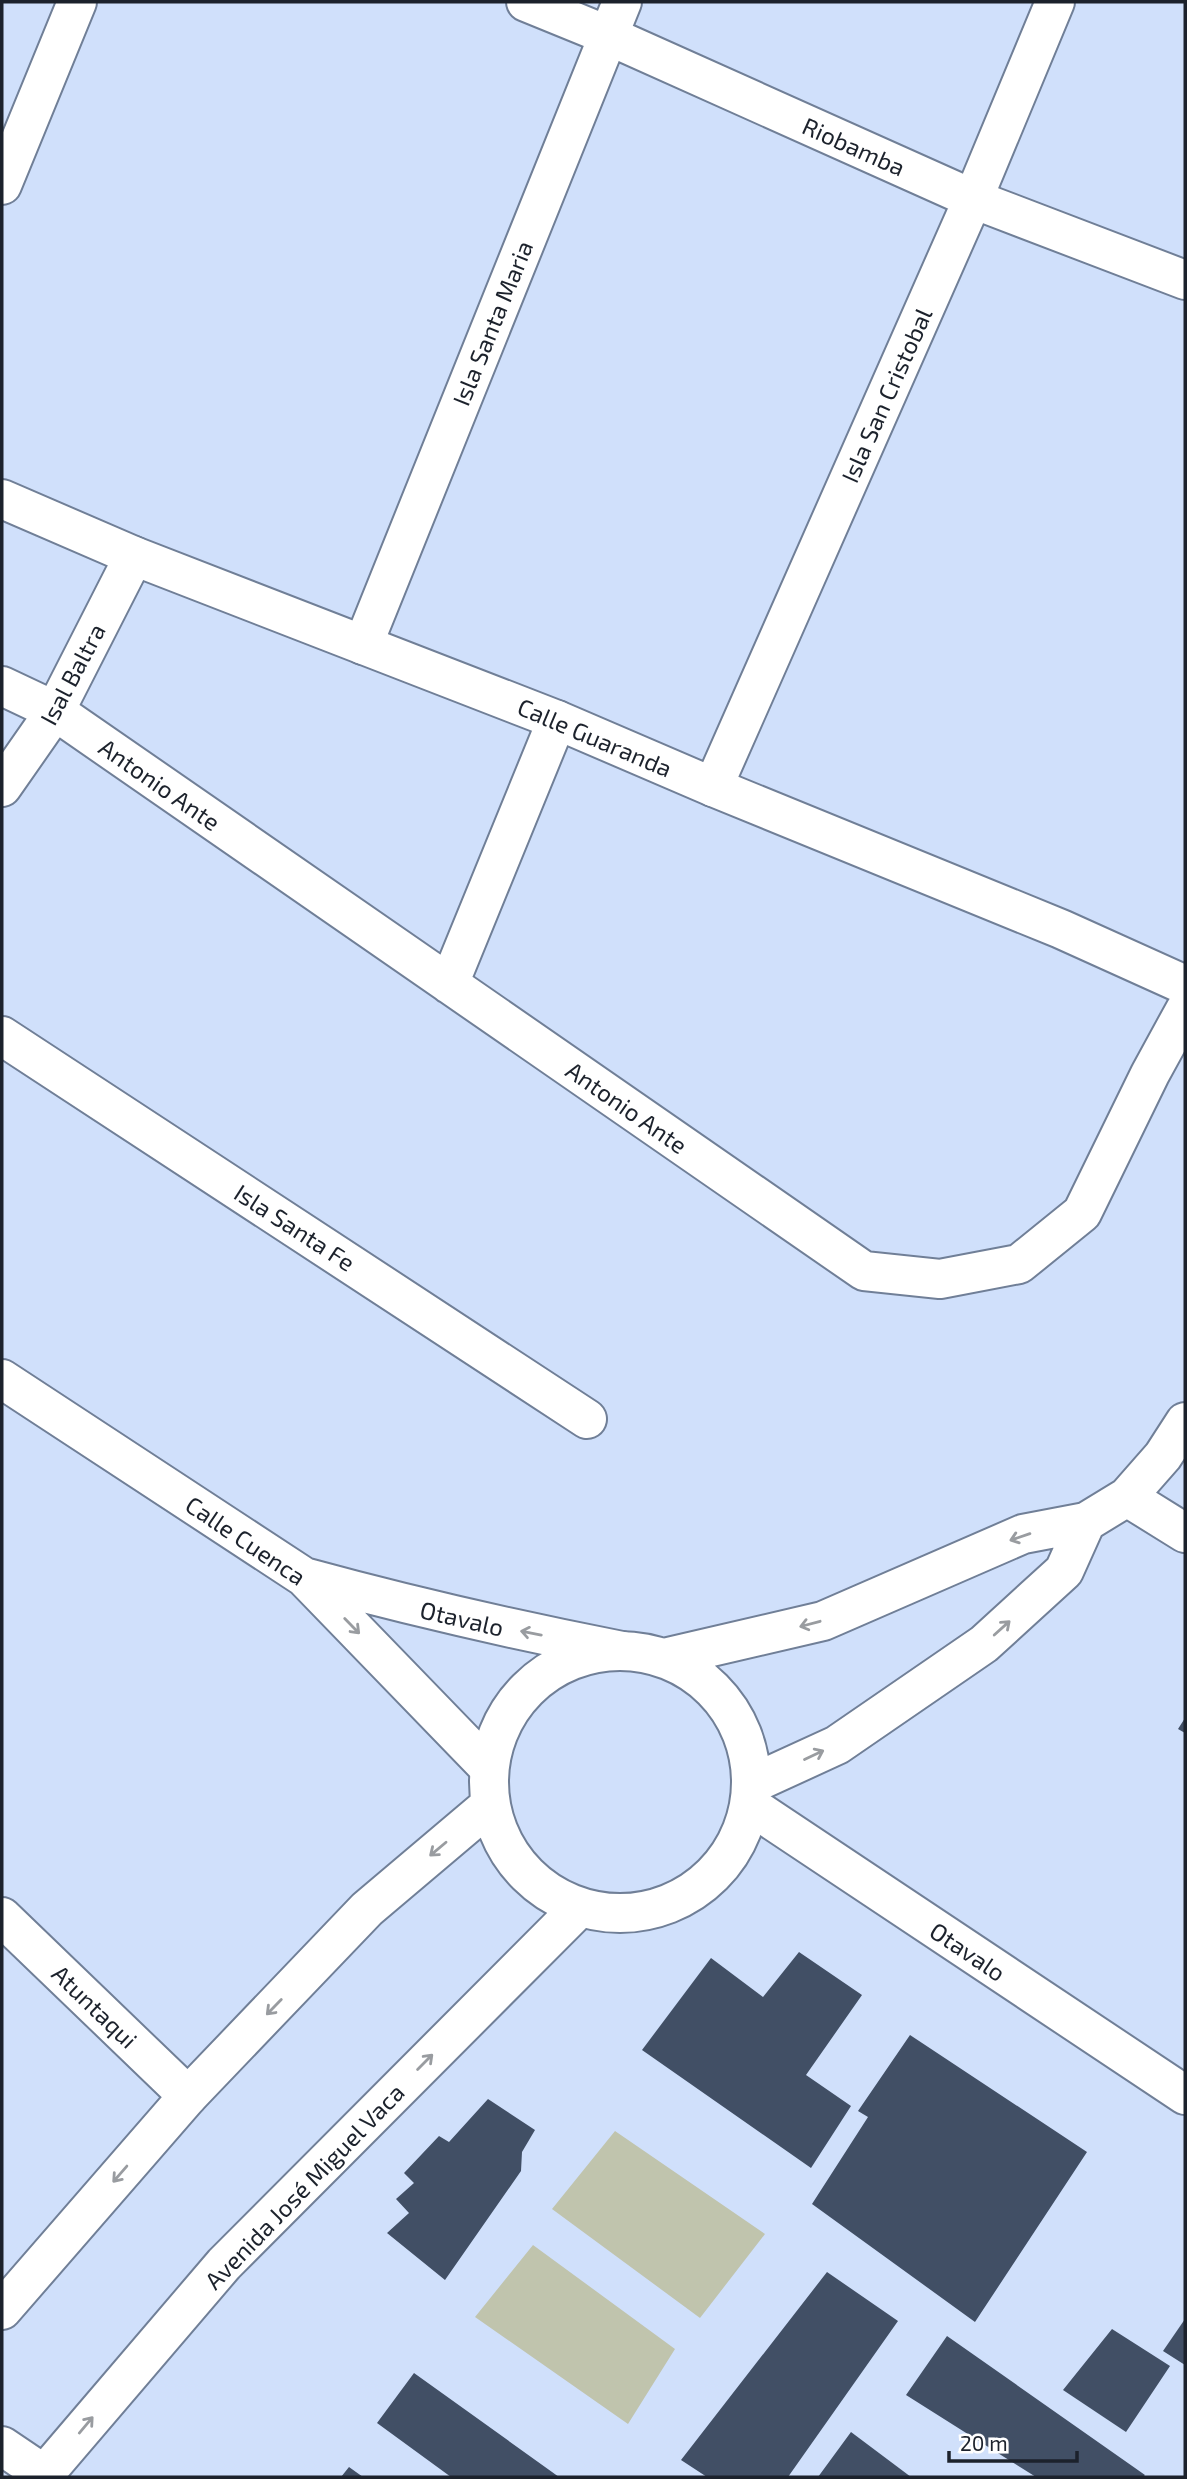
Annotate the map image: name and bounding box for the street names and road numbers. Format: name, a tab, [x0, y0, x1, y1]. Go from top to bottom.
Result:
street label: Riobamba	[798, 111, 910, 181]
street label: Isla Santa Maria	[446, 236, 538, 410]
street label: Isla San Cristobal	[834, 303, 938, 487]
street label: Isal Baltra	[33, 618, 111, 730]
street label: Calle Guaranda	[513, 691, 677, 783]
street label: Antonio Ante	[94, 732, 226, 836]
street label: Antonio Ante	[561, 1055, 693, 1159]
street label: Isla Santa Fe	[229, 1177, 361, 1277]
street label: Calle Cuenca	[180, 1489, 312, 1591]
street label: Otavalo	[417, 1594, 507, 1642]
street label: Otavalo	[925, 1915, 1011, 1987]
street label: Atuntaqui	[46, 1958, 144, 2054]
street label: Avenida José Miguel Vaca	[198, 2077, 410, 2295]

